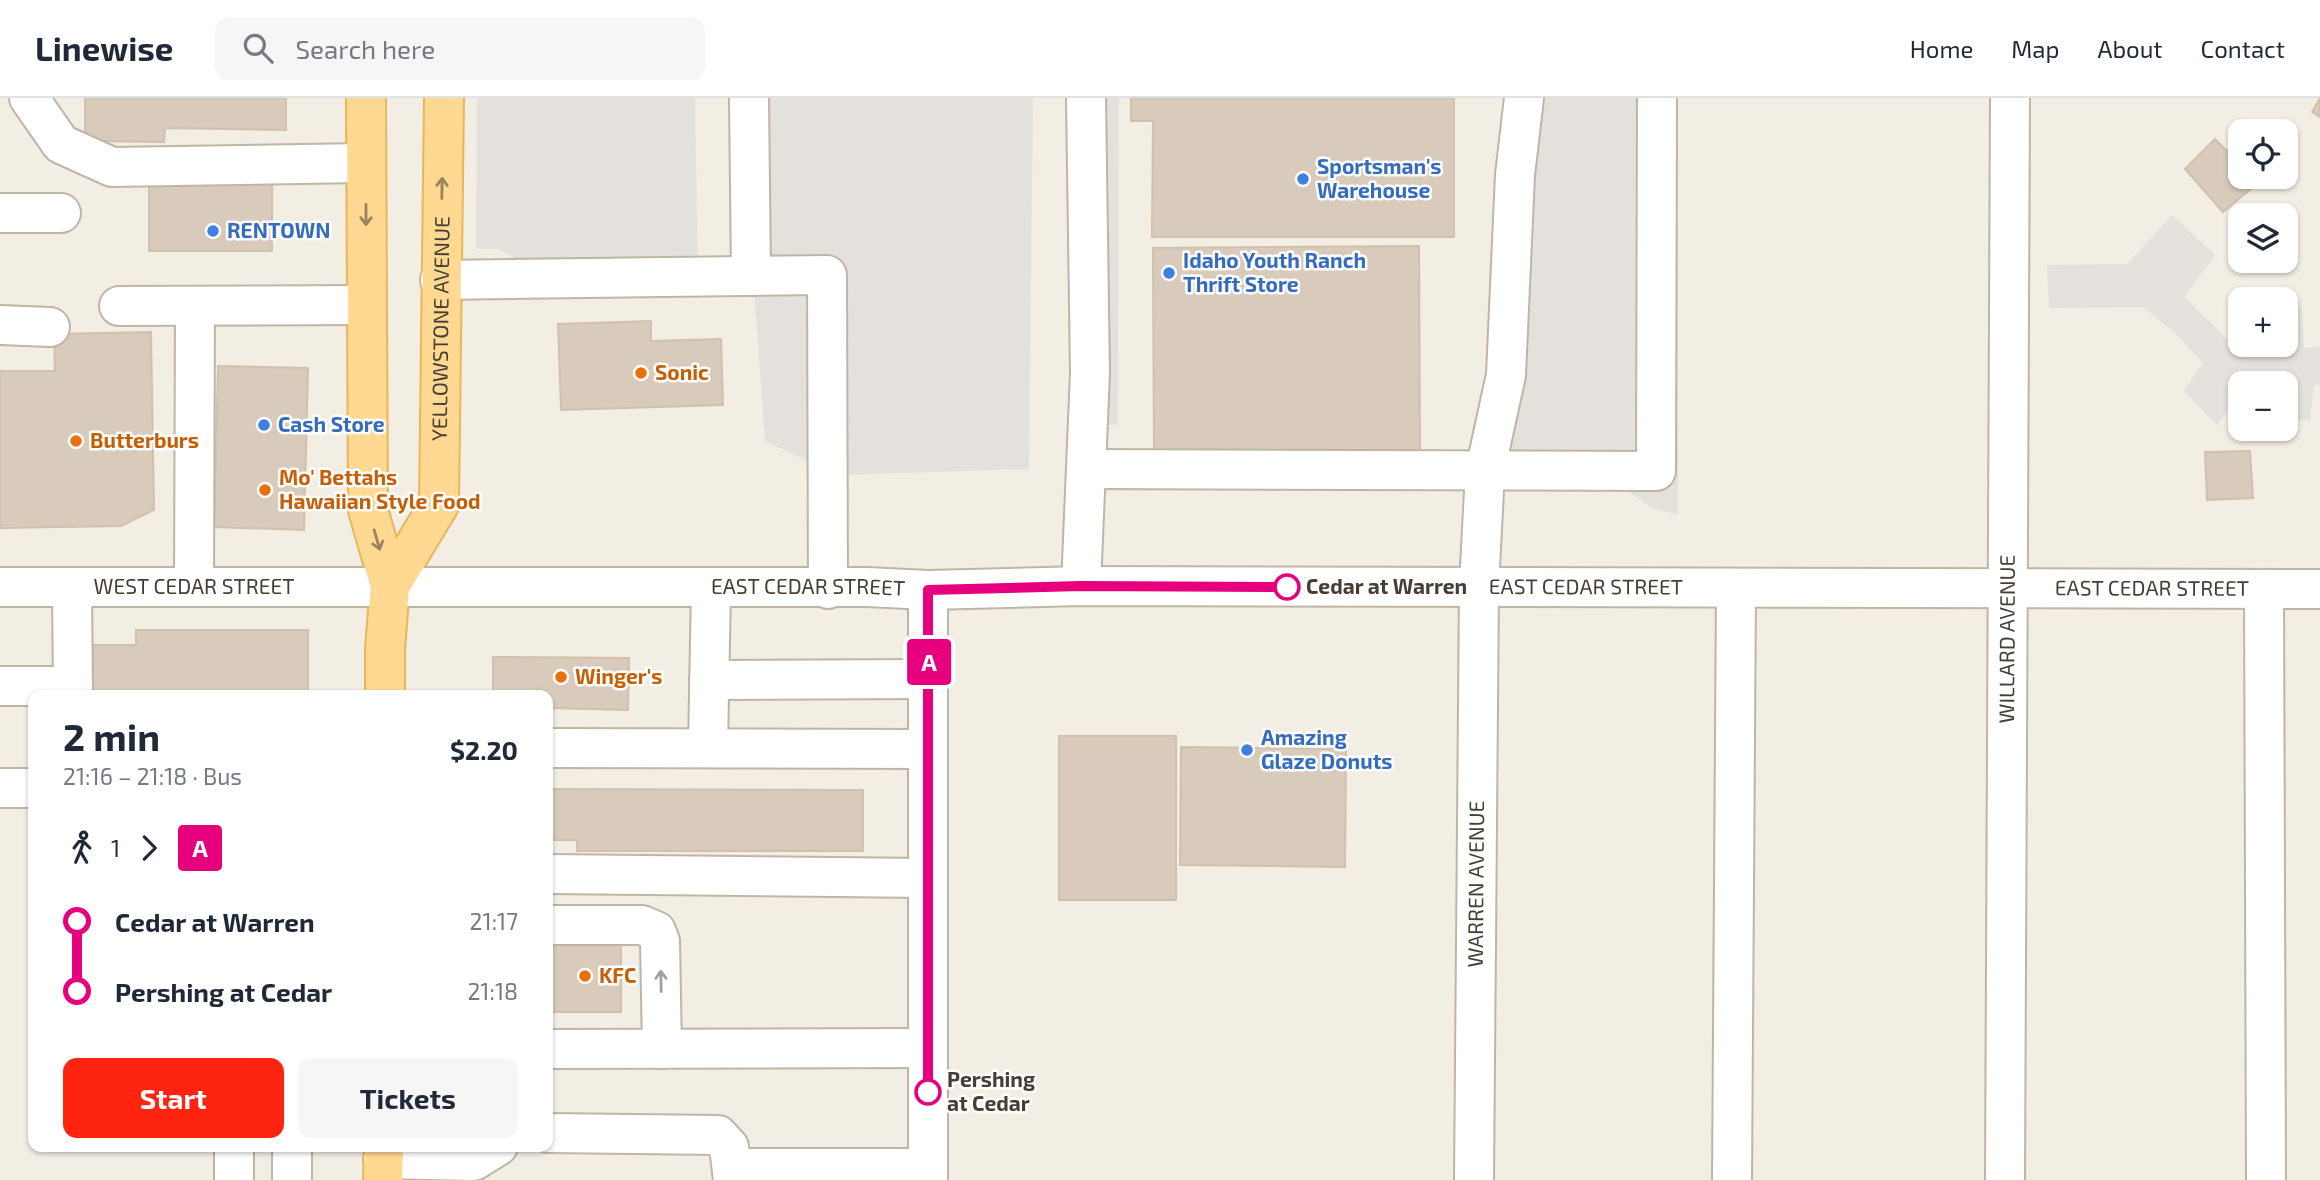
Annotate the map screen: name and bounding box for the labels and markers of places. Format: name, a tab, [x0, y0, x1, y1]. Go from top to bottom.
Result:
place label: Sportsman's Warehouse	[1317, 153, 1442, 202]
marker: Sportsman's Warehouse	[1295, 171, 1311, 187]
place label: RENTOWN	[227, 217, 330, 242]
marker: RENTOWN	[205, 223, 221, 239]
place label: Idaho Youth Ranch Thrift Store	[1183, 247, 1366, 296]
marker: Idaho Youth Ranch Thrift Store	[1161, 265, 1177, 281]
place label: Sonic	[655, 359, 709, 384]
marker: Sonic	[633, 365, 649, 381]
place label: Cash Store	[278, 411, 385, 436]
marker: Cash Store	[256, 417, 272, 433]
place label: Butterburs	[90, 427, 199, 452]
marker: Butterburs	[68, 433, 84, 449]
place label: Mo' Bettahs Hawaiian Style Food	[279, 464, 481, 514]
marker: Mo' Bettahs Hawaiian Style Food	[257, 482, 273, 498]
place label: Cedar at Warren	[1306, 573, 1467, 598]
marker: Cedar at Warren	[1274, 574, 1300, 600]
place label: Winger's	[575, 663, 662, 688]
marker: Winger's	[553, 669, 569, 685]
place label: Amazing Glaze Donuts	[1261, 724, 1392, 773]
marker: Amazing Glaze Donuts	[1239, 742, 1255, 758]
place label: KFC	[599, 962, 636, 987]
marker: KFC	[577, 968, 593, 984]
place label: Pershing at Cedar	[947, 1066, 1035, 1115]
marker: Pershing at Cedar	[915, 1079, 941, 1105]

